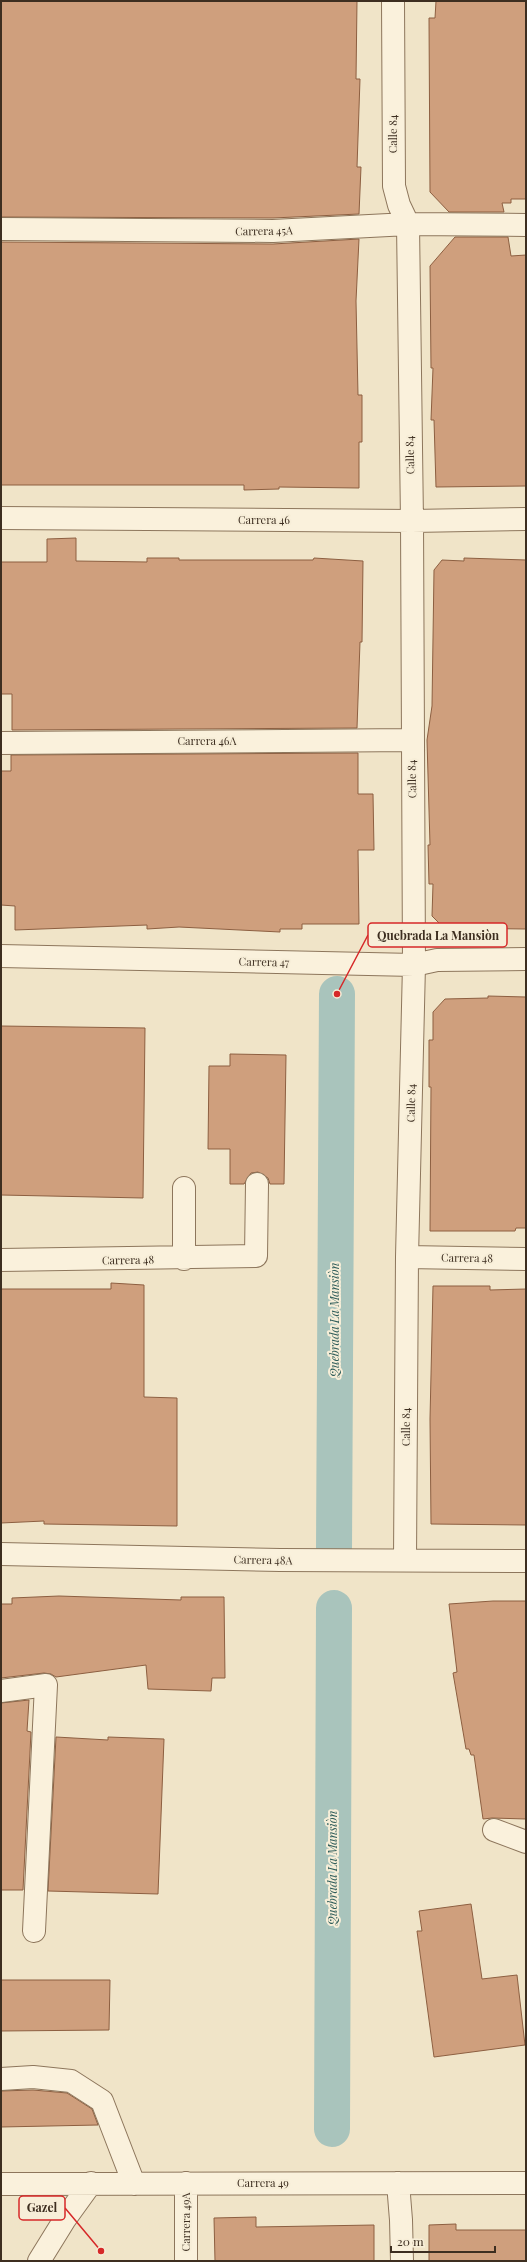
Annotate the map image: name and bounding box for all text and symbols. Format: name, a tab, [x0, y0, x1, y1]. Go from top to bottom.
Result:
street label: Calle 84	[385, 114, 400, 153]
street label: Carrera 45A	[235, 222, 293, 239]
street label: Calle 84	[402, 435, 417, 474]
street label: Carrera 46	[238, 512, 290, 527]
street label: Carrera 46A	[178, 733, 237, 748]
street label: Calle 84	[404, 759, 419, 798]
callout: Quebrada La Mansiòn	[368, 923, 507, 947]
text: Quebrada La Mansiòn	[377, 927, 500, 943]
street label: Carrera 47	[239, 954, 290, 969]
street label: Calle 84	[403, 1083, 418, 1122]
street label: Carrera 48	[441, 1250, 493, 1265]
street label: Carrera 48	[102, 1252, 154, 1267]
water label: Quebrada La Mansiòn	[326, 1262, 342, 1379]
street label: Calle 84	[398, 1407, 413, 1446]
street label: Carrera 48A	[233, 1551, 293, 1568]
water label: Quebrada La Mansiòn	[324, 1810, 340, 1927]
street label: Carrera 49	[237, 2175, 289, 2190]
street label: Carrera 49A	[178, 2192, 193, 2251]
callout: Gazel	[19, 2196, 65, 2220]
text: Gazel	[27, 2199, 58, 2215]
scale bar	[391, 2228, 495, 2254]
text: 20 m	[397, 2233, 424, 2249]

